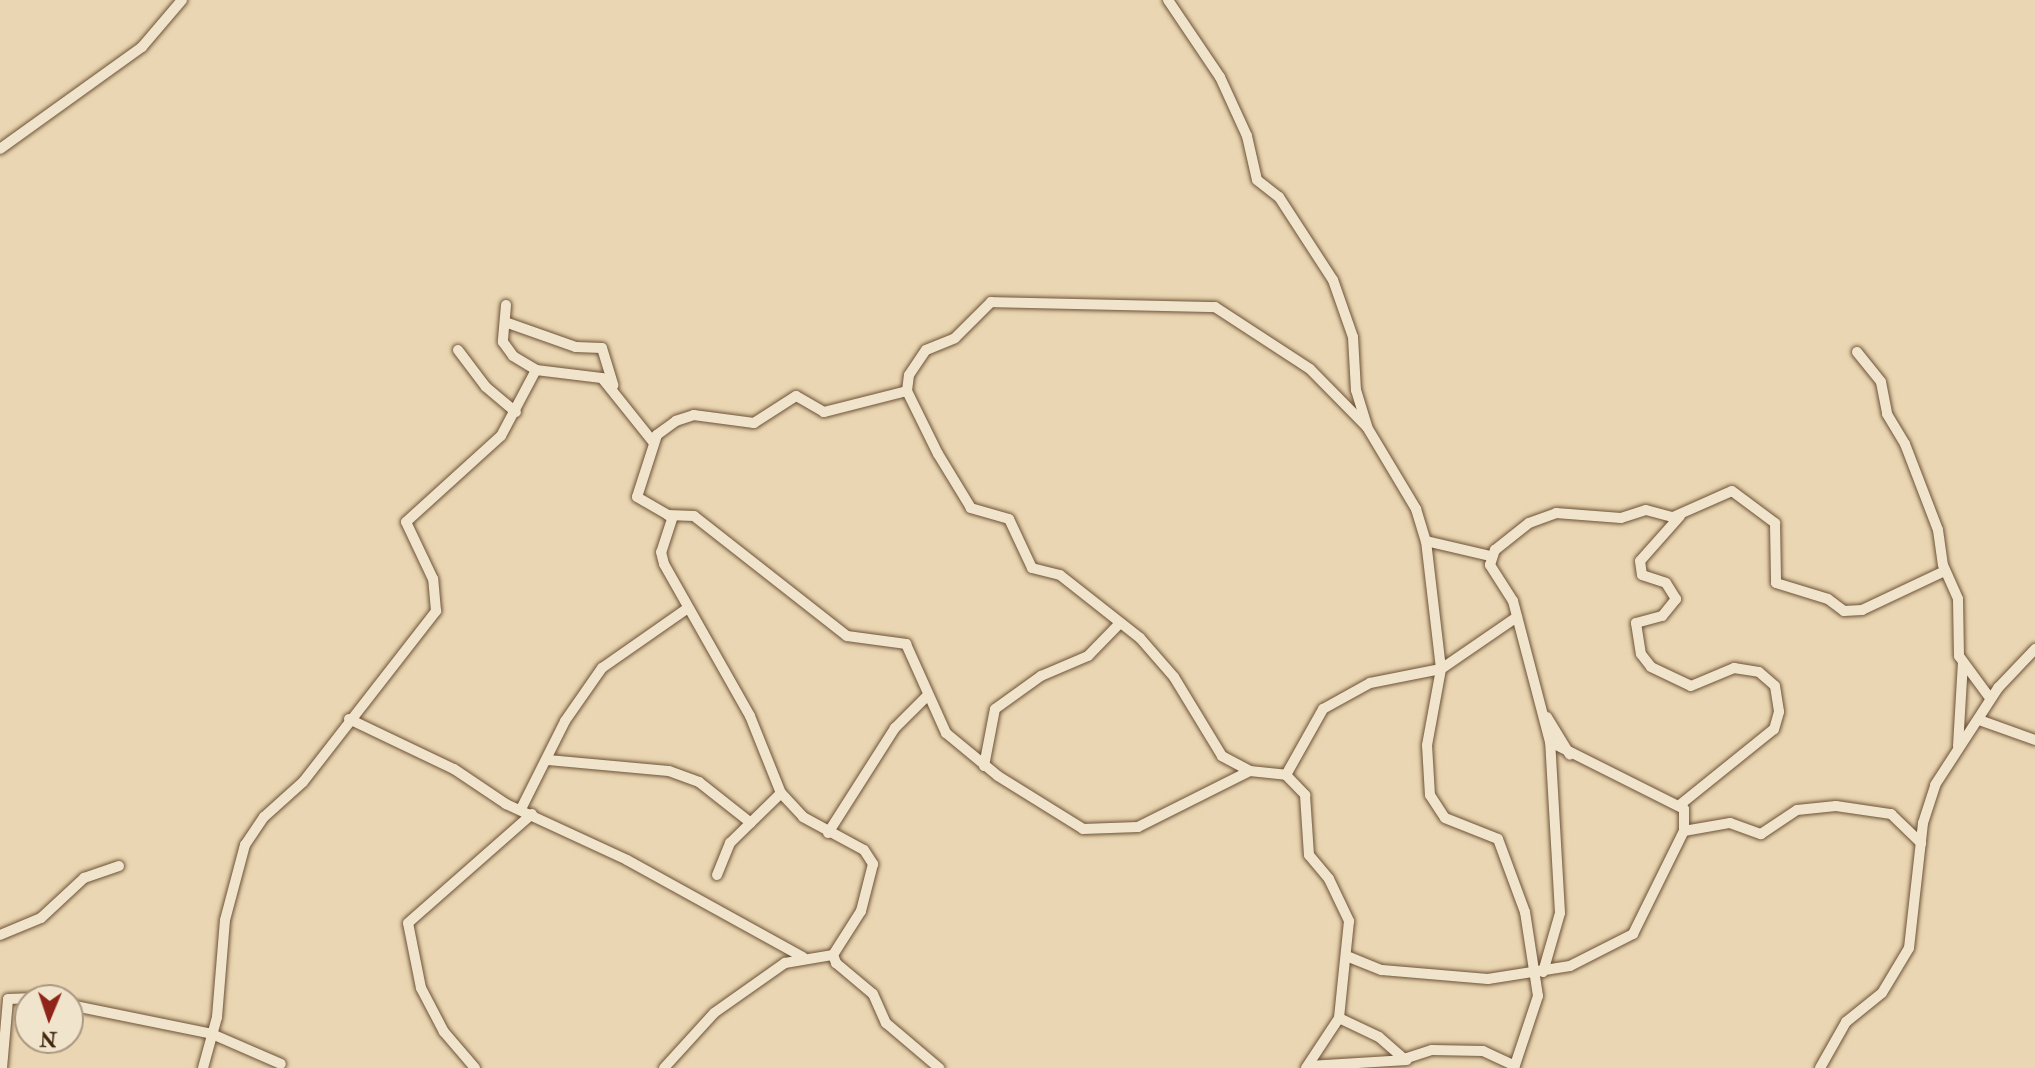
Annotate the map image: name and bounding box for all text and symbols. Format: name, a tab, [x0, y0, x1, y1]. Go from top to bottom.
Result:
north arrow	[14, 984, 84, 1054]
text: N	[39, 1026, 57, 1050]

